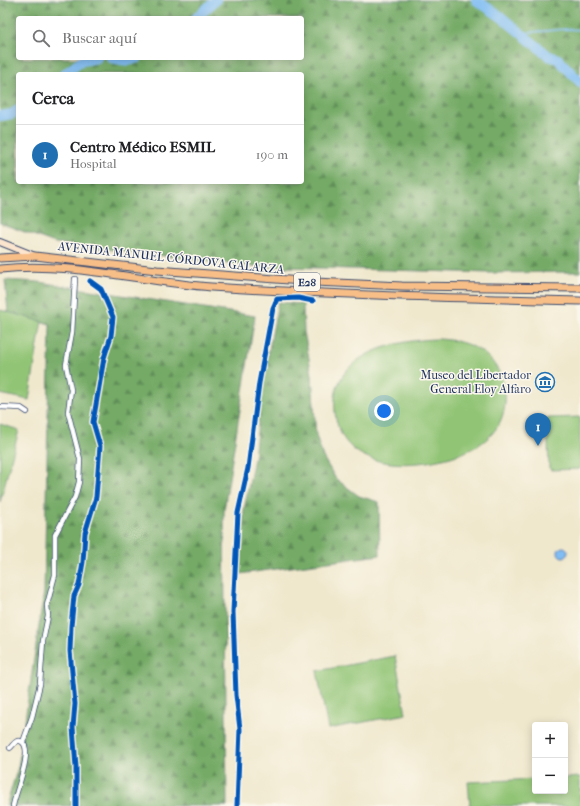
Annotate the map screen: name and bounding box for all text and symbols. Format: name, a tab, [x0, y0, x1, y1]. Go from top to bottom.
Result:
search box	[16, 16, 304, 60]
icon: search	[30, 27, 52, 49]
text: Buscar aquí	[62, 29, 137, 47]
text: Cerca	[32, 88, 74, 108]
text: Centro Médico ESMIL	[70, 138, 215, 156]
text: 1	[43, 147, 47, 162]
text: 190 m	[256, 147, 288, 162]
text: Hospital	[70, 156, 117, 171]
street label: AVENIDA MANUEL CÓRDOVA GALARZA	[56, 238, 285, 277]
road number: E28	[294, 273, 320, 291]
place label: Museo del Libertador General Eloy Alfaro	[420, 368, 532, 396]
museum icon: Museo del Libertador General Eloy Alfaro	[534, 371, 556, 393]
your location	[374, 401, 394, 421]
pin: 1	[525, 413, 551, 446]
map controls	[532, 722, 568, 794]
button: +	[532, 722, 568, 758]
button: −	[532, 758, 568, 794]

